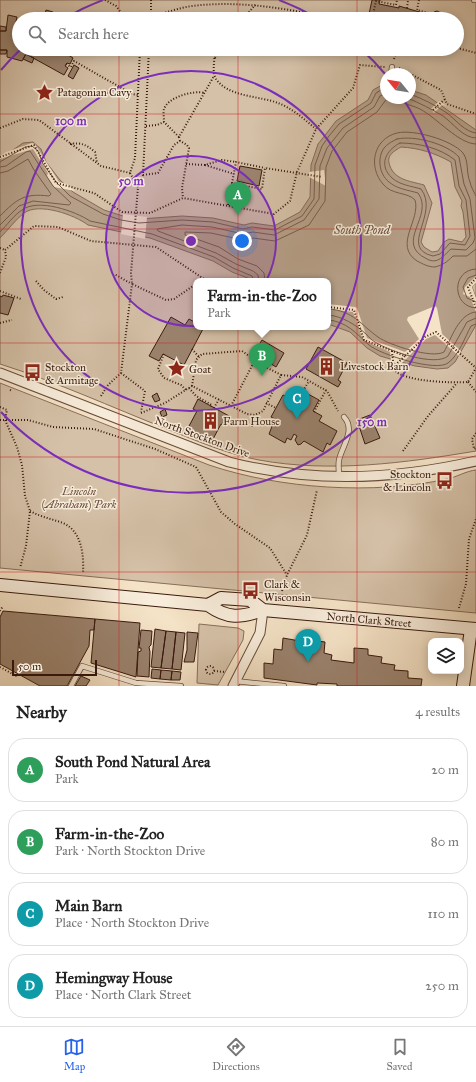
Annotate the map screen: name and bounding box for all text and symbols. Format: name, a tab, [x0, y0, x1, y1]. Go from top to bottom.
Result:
search box	[12, 12, 464, 56]
icon: search	[26, 23, 48, 45]
text: Search here	[58, 25, 129, 43]
north arrow	[380, 68, 416, 104]
place icon: Patagonian Cavy	[34, 82, 54, 102]
place label: Patagonian Cavy	[57, 86, 132, 99]
text: 100 m	[55, 114, 88, 128]
text: 50 m	[118, 174, 145, 188]
pin: A	[225, 182, 251, 215]
water label: South Pond	[333, 223, 391, 237]
your location	[232, 231, 252, 251]
centre of rings	[184, 234, 198, 248]
popup	[193, 278, 331, 330]
text: Farm-in-the-Zoo	[207, 287, 317, 305]
text: Park	[207, 305, 231, 321]
pin: B	[249, 343, 275, 376]
building icon: Livestock Barn	[317, 356, 337, 376]
place icon: Goat	[166, 359, 186, 379]
place label: Livestock Barn	[340, 360, 408, 373]
place label: Stockton & Armitage	[45, 361, 99, 387]
bus stop icon: Stockton & Armitage	[22, 363, 42, 383]
place label: Goat	[189, 363, 211, 376]
pin: C	[284, 386, 310, 419]
building icon: Farm House	[200, 411, 220, 431]
street label: North Stockton Drive	[153, 414, 252, 460]
place label: Farm House	[223, 415, 280, 428]
text: 150 m	[357, 415, 388, 429]
place label: Stockton & Lincoln	[383, 468, 431, 494]
bus stop icon: Stockton & Lincoln	[434, 470, 454, 490]
park label: Lincoln (Abraham) Park	[42, 485, 117, 511]
place label: Clark & Wisconsin	[264, 578, 311, 604]
bus stop icon: Clark & Wisconsin	[241, 580, 261, 600]
street label: North Clark Street	[326, 610, 412, 630]
pin: D	[295, 629, 321, 662]
map controls	[428, 638, 464, 674]
button: layers	[428, 638, 464, 674]
scale bar	[12, 658, 97, 677]
text: 50 m	[18, 660, 41, 673]
text: Nearby	[16, 702, 67, 723]
text: 4 results	[415, 704, 460, 720]
text: South Pond Natural Area	[55, 753, 210, 771]
text: A	[26, 762, 34, 778]
text: 20 m	[431, 762, 459, 778]
text: Park	[55, 771, 79, 787]
text: Farm-in-the-Zoo	[55, 825, 164, 843]
text: B	[26, 834, 34, 850]
text: 80 m	[431, 834, 459, 850]
text: Park · North Stockton Drive	[55, 843, 205, 859]
text: Main Barn	[55, 897, 122, 915]
text: C	[26, 906, 34, 922]
text: 110 m	[427, 906, 459, 922]
text: Place · North Stockton Drive	[55, 915, 209, 931]
text: Hemingway House	[55, 969, 172, 987]
text: D	[25, 978, 35, 994]
text: 250 m	[425, 978, 459, 994]
text: Place · North Clark Street	[55, 987, 191, 1003]
tab: Map	[63, 1036, 85, 1073]
tab: Directions	[212, 1036, 260, 1073]
tab: Saved	[386, 1036, 413, 1073]

